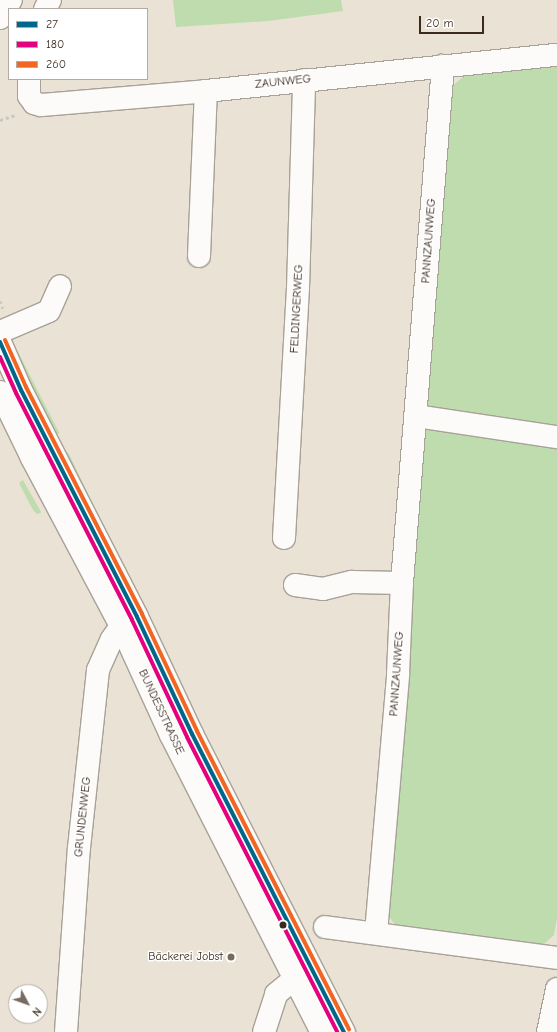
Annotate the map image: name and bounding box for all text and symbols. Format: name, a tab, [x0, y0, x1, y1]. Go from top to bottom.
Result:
legend	[8, 8, 148, 80]
scale bar	[421, 8, 486, 34]
text: 20 m	[426, 16, 454, 30]
text: 27	[46, 17, 58, 31]
text: 180	[46, 37, 64, 51]
text: 260	[46, 57, 66, 71]
street label: ZAUNWEG	[254, 72, 312, 92]
street label: PANNZAUNWEG	[419, 198, 439, 284]
street label: FELDINGERWEG	[287, 264, 307, 354]
street label: PANNZAUNWEG	[387, 631, 407, 717]
street label: BUNDESSTRASSE	[135, 667, 187, 757]
street label: GRUNDENWEG	[72, 776, 94, 858]
unlabelled marker	[278, 920, 288, 930]
place label: Bäckerei Jobst	[148, 950, 223, 964]
marker: Bäckerei Jobst	[226, 952, 236, 962]
north arrow	[8, 984, 48, 1024]
text: N	[29, 1005, 44, 1019]

